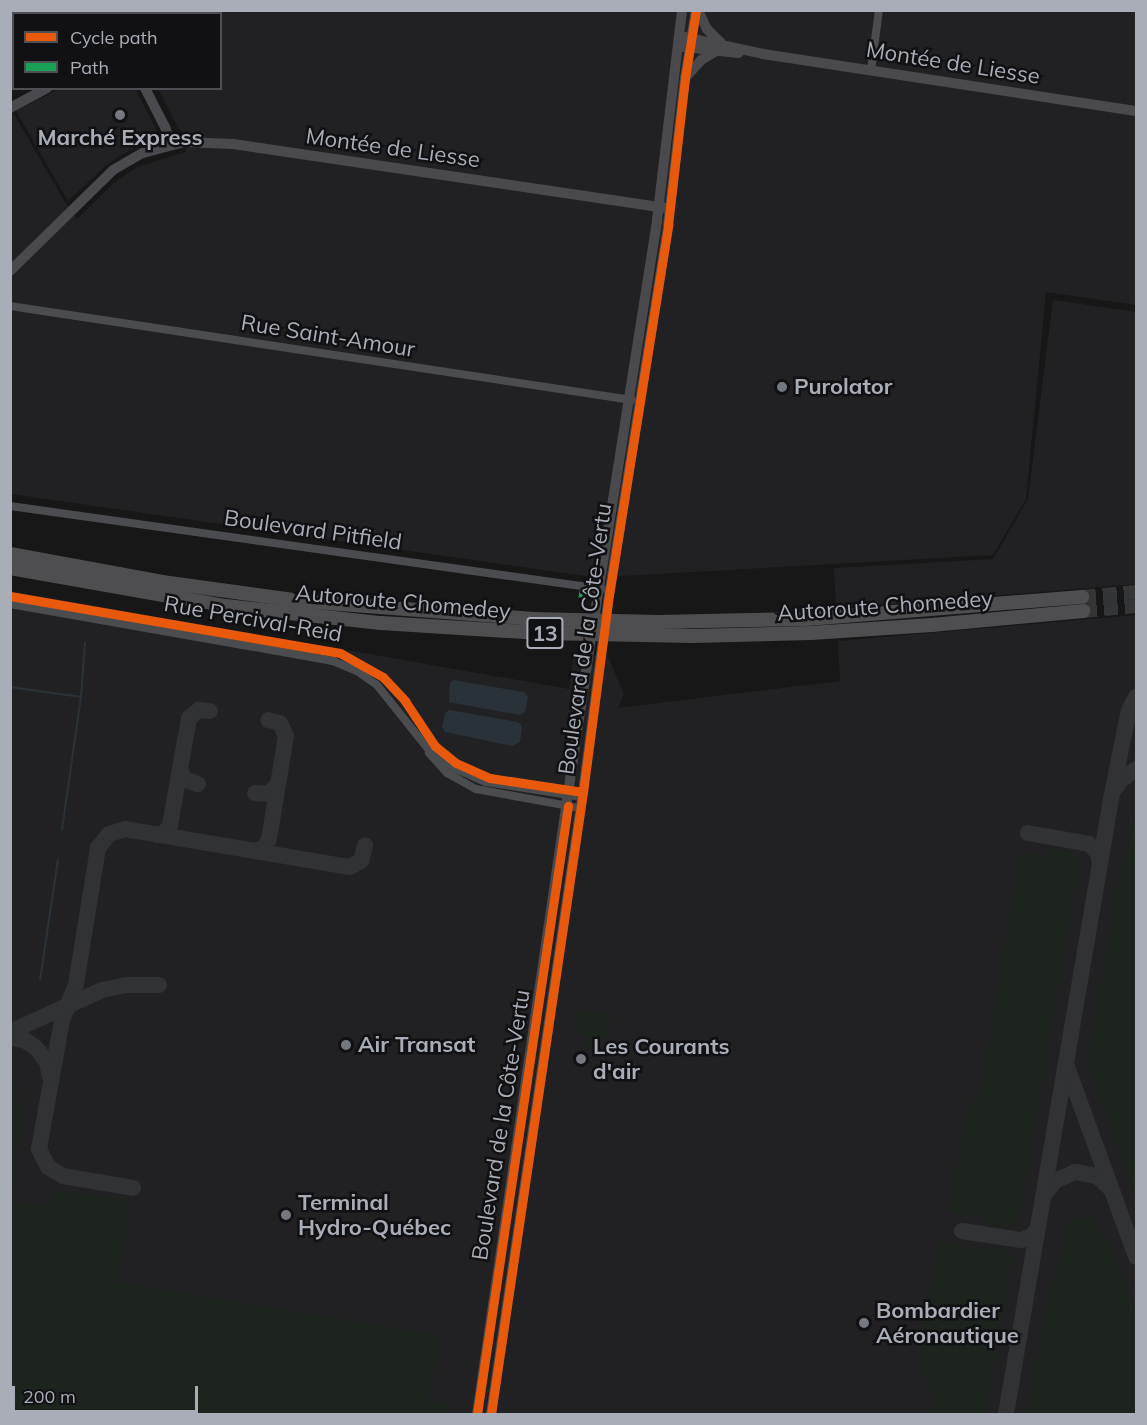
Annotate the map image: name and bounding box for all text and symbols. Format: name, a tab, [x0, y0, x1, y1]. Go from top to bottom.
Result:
legend	[12, 12, 222, 90]
text: Cycle path	[70, 26, 157, 49]
street label: Montée de Liesse	[864, 36, 1042, 90]
text: Path	[70, 56, 109, 79]
marker: Marché Express	[113, 108, 127, 122]
street label: Montée de Liesse	[304, 123, 482, 173]
place label: Marché Express	[37, 125, 203, 151]
street label: Rue Saint-Amour	[239, 309, 417, 363]
place label: Purolator	[794, 374, 892, 400]
marker: Purolator	[775, 380, 789, 394]
street label: Boulevard de la Côte-Vertu	[553, 502, 617, 776]
street label: Boulevard Pitfield	[223, 504, 403, 556]
street label: Autoroute Chomedey	[294, 579, 512, 625]
street label: Autoroute Chomedey	[776, 585, 994, 627]
street label: Rue Percival-Reid	[162, 590, 344, 648]
road number: 13	[526, 615, 564, 651]
street label: Boulevard de la Côte-Vertu	[467, 988, 535, 1262]
place label: Air Transat	[358, 1032, 475, 1058]
place label: Les Courants d'air	[593, 1033, 730, 1084]
marker: Air Transat	[339, 1038, 353, 1052]
marker: Les Courants d'air	[574, 1052, 588, 1066]
place label: Terminal Hydro-Québec	[298, 1189, 451, 1240]
marker: Terminal Hydro-Québec	[279, 1208, 293, 1222]
place label: Bombardier Aéronautique	[876, 1297, 1019, 1348]
marker: Bombardier Aéronautique	[857, 1316, 871, 1330]
scale bar	[15, 1374, 201, 1412]
text: 200 m	[23, 1385, 76, 1408]

